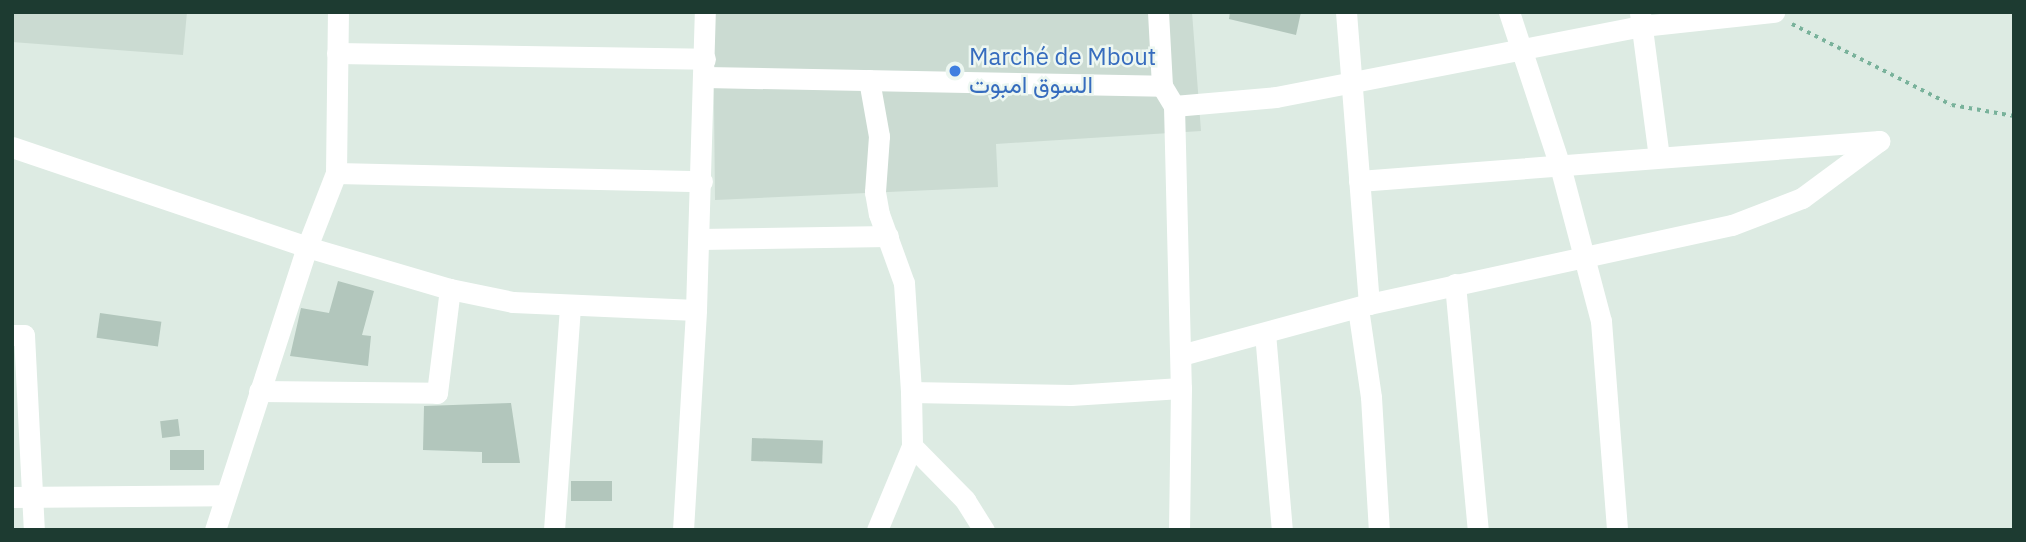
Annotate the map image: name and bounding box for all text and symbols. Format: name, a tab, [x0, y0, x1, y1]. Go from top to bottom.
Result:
place label: Marché de Mbout السوق امبوت	[969, 43, 1156, 99]
marker: Marché de Mbout السوق امبوت	[947, 63, 963, 79]

